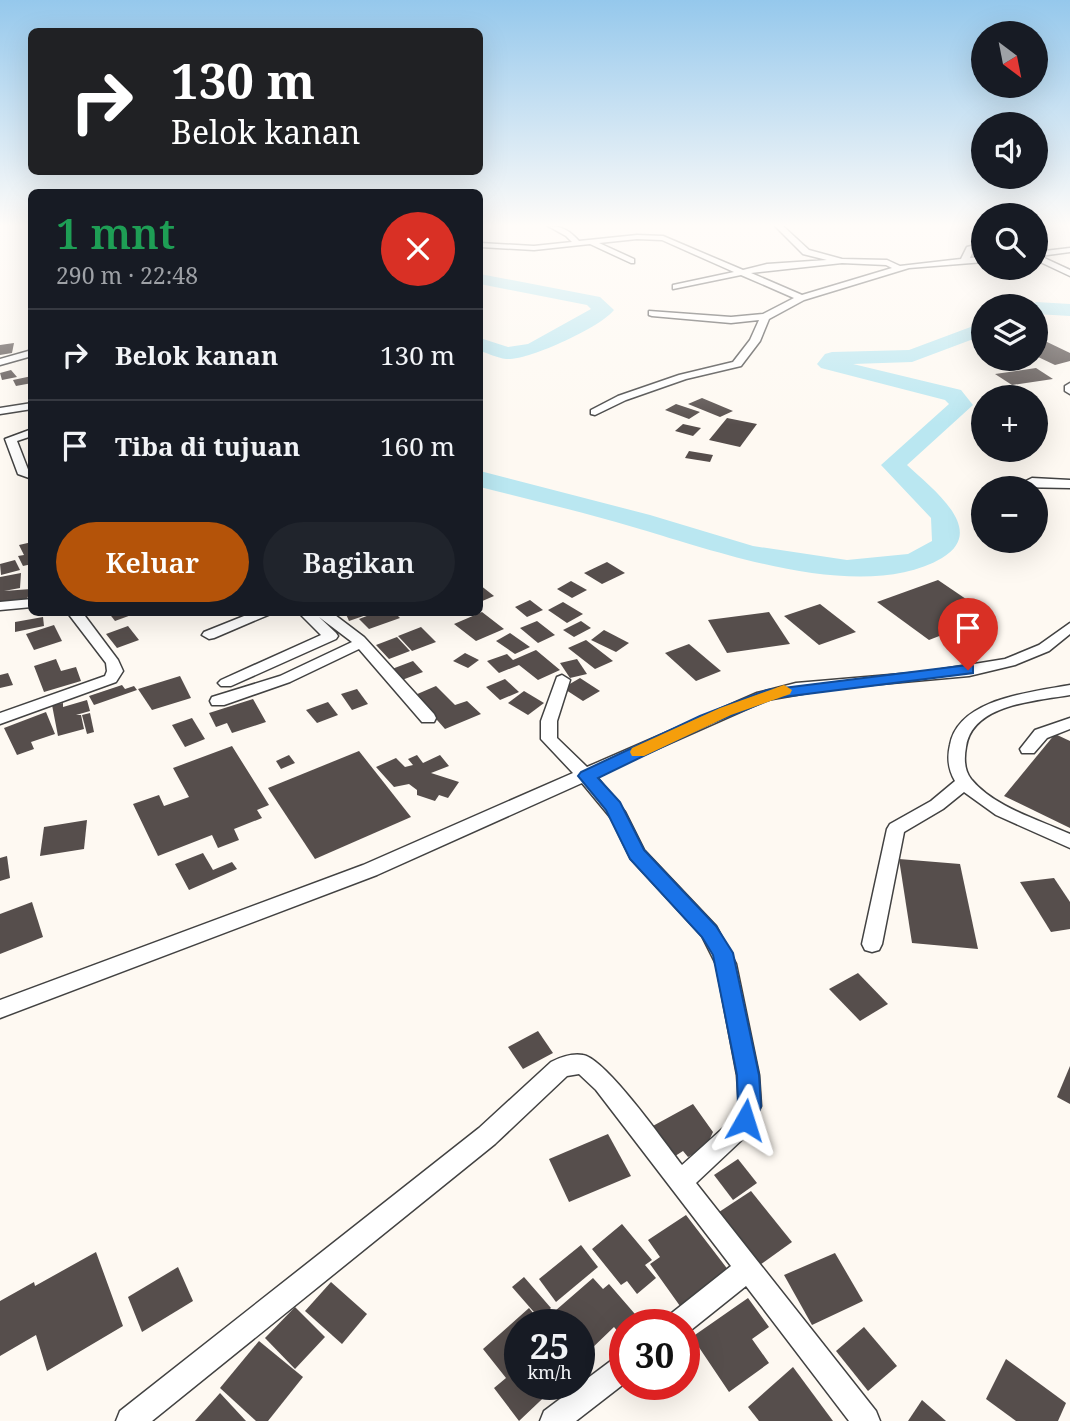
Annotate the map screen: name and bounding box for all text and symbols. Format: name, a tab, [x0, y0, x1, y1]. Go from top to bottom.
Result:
north arrow	[971, 21, 1048, 98]
map controls	[971, 21, 1048, 553]
text: 130 m	[171, 47, 315, 113]
icon: right	[56, 56, 147, 147]
text: Belok kanan	[171, 110, 361, 153]
button: sound	[971, 112, 1048, 189]
button: search	[971, 203, 1048, 280]
text: 1 mnt	[56, 204, 175, 261]
button: close	[381, 212, 455, 286]
text: 290 m · 22:48	[56, 259, 198, 291]
button: layers	[971, 294, 1048, 371]
icon: right	[56, 336, 94, 374]
text: Belok kanan	[115, 337, 278, 373]
text: 130 m	[380, 337, 455, 373]
button: +	[971, 385, 1048, 462]
icon: arrive	[56, 427, 94, 465]
text: Tiba di tujuan	[115, 428, 300, 464]
text: 160 m	[380, 428, 455, 464]
button: −	[971, 476, 1048, 553]
button: Keluar	[56, 522, 249, 602]
button: Bagikan	[263, 522, 455, 602]
pin	[938, 598, 998, 670]
icon: arrive	[949, 609, 987, 647]
position arrow	[708, 1083, 782, 1157]
speed limit sign: 30	[609, 1309, 700, 1400]
text: 25	[530, 1322, 569, 1369]
text: km/h	[527, 1360, 572, 1384]

